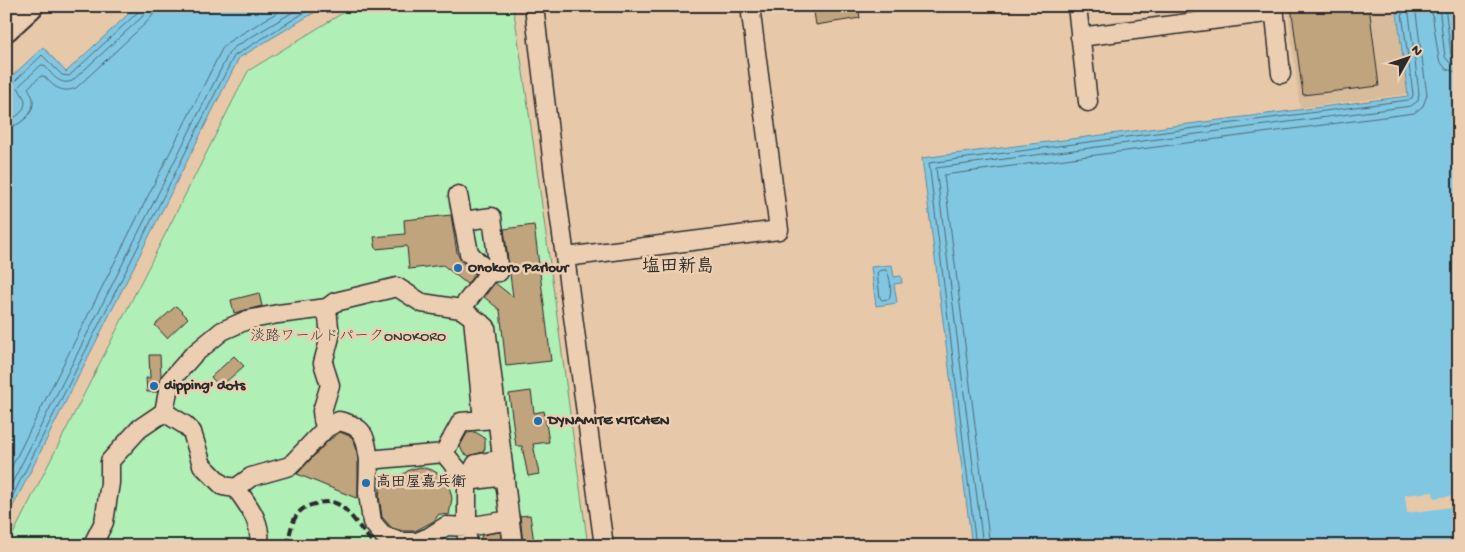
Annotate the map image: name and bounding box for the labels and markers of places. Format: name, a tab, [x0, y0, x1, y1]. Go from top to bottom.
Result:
place label: Onokoro Parlour	[468, 259, 570, 277]
marker: Onokoro Parlour	[452, 262, 464, 274]
place label: dipping' dots	[164, 377, 247, 395]
marker: dipping' dots	[148, 380, 160, 392]
place label: DYNAMITE KITCHEN	[546, 412, 670, 430]
marker: DYNAMITE KITCHEN	[532, 415, 544, 427]
place label: 高田屋嘉兵衛	[376, 473, 466, 492]
marker: 高田屋嘉兵衛	[360, 477, 372, 489]

